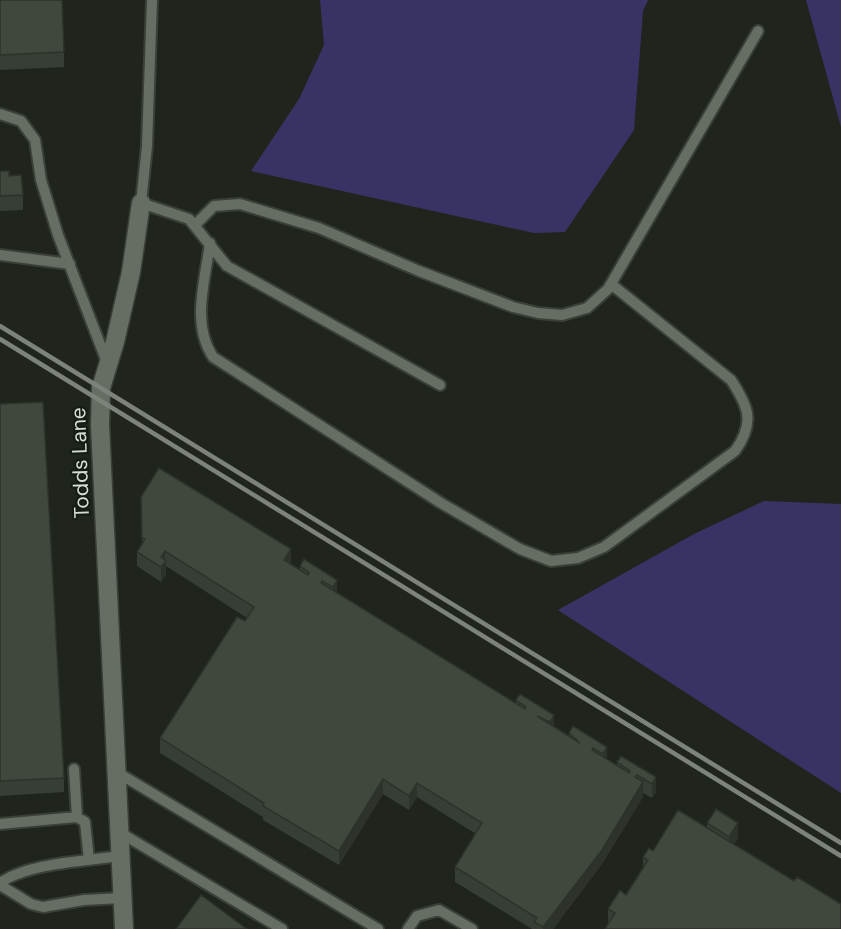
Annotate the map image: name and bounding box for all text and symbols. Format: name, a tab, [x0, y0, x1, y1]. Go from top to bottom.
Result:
street label: Todds Lane	[64, 407, 96, 519]

